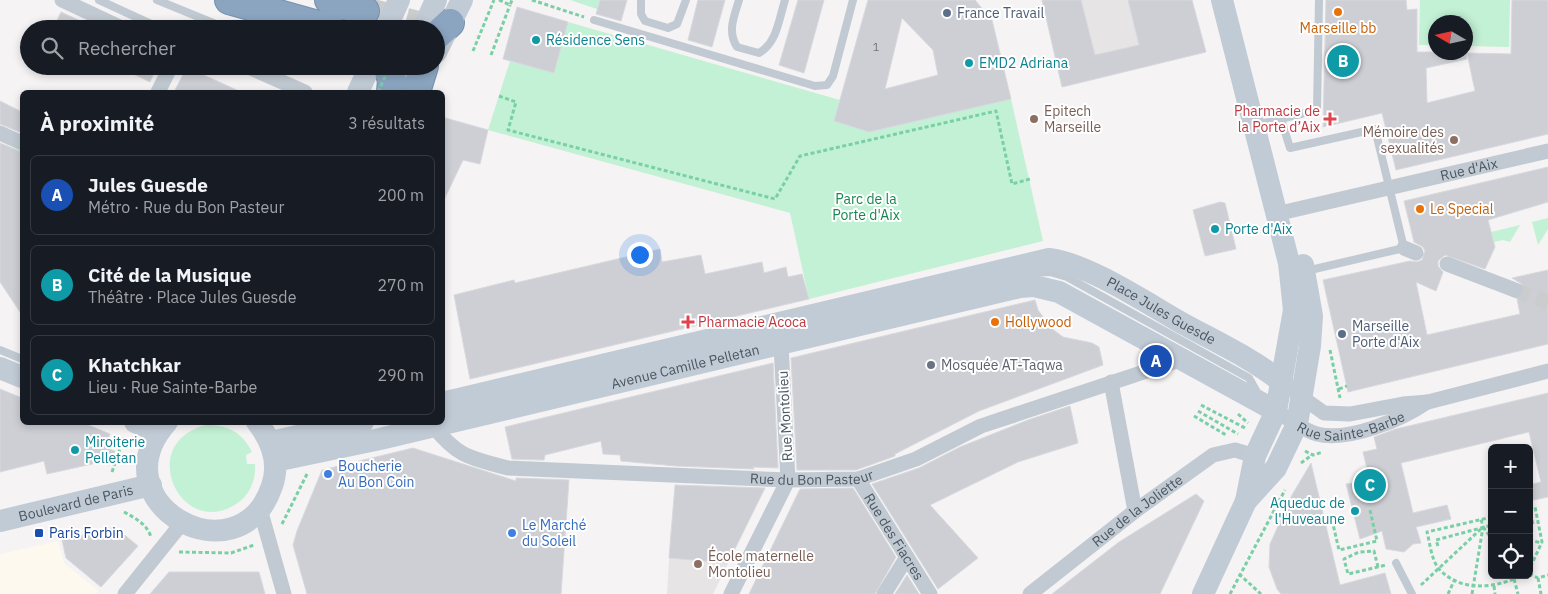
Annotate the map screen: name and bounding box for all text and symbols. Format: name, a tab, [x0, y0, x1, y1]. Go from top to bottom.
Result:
place label: France Travail	[957, 4, 1045, 22]
marker: Marseille bb	[1332, 6, 1344, 18]
marker: France Travail	[941, 7, 953, 19]
north arrow	[1428, 15, 1473, 60]
place label: Marseille bb	[1300, 19, 1376, 37]
search box	[20, 20, 445, 75]
place label: Résidence Sens	[546, 31, 645, 49]
icon: search	[38, 34, 66, 62]
marker: Résidence Sens	[530, 34, 542, 46]
text: Rechercher	[78, 36, 176, 60]
house number: 1	[873, 40, 880, 54]
pin: B	[1327, 42, 1359, 80]
place label: EMD2 Adriana	[979, 54, 1069, 72]
marker: EMD2 Adriana	[963, 57, 975, 69]
place label: Epitech Marseille	[1044, 102, 1102, 136]
place label: Pharmacie de la Porte d’Aix	[1234, 102, 1320, 136]
text: À proximité	[40, 109, 154, 137]
text: 3 résultats	[348, 113, 425, 133]
marker: Epitech Marseille	[1028, 113, 1040, 125]
marker: Pharmacie de la Porte d’Aix	[1324, 113, 1336, 125]
place label: Mémoire des sexualités	[1363, 123, 1444, 157]
marker: Mémoire des sexualités	[1448, 134, 1460, 146]
street label: Rue d'Aix	[1438, 154, 1499, 185]
text: Jules Guesde	[88, 173, 208, 197]
text: A	[52, 185, 62, 205]
text: 200 m	[377, 185, 424, 205]
park label: Parc de la Porte d'Aix	[832, 190, 900, 224]
text: Métro · Rue du Bon Pasteur	[88, 197, 284, 217]
place label: Le Special	[1430, 200, 1494, 218]
marker: Le Special	[1414, 203, 1426, 215]
place label: Porte d'Aix	[1225, 220, 1292, 238]
marker: Porte d'Aix	[1209, 223, 1221, 235]
your location	[627, 242, 653, 268]
text: Cité de la Musique	[88, 263, 251, 287]
street label: Place Jules Guesde	[1104, 273, 1219, 349]
text: B	[52, 275, 62, 295]
text: 270 m	[377, 275, 424, 295]
text: Théâtre · Place Jules Guesde	[88, 287, 296, 307]
place label: Pharmacie Acoca	[698, 313, 807, 331]
place label: Hollywood	[1005, 313, 1072, 331]
marker: Pharmacie Acoca	[682, 316, 694, 328]
marker: Hollywood	[989, 316, 1001, 328]
place label: Marseille Porte d'Aix	[1352, 317, 1419, 351]
marker: Marseille Porte d'Aix	[1336, 328, 1348, 340]
street label: Avenue Camille Pelletan	[609, 340, 761, 393]
pin: A	[1140, 342, 1172, 380]
text: Khatchkar	[88, 353, 181, 377]
place label: Mosquée AT-Taqwa	[941, 356, 1063, 374]
marker: Mosquée AT-Taqwa	[925, 359, 937, 371]
text: C	[52, 365, 62, 385]
text: 290 m	[377, 365, 424, 385]
street label: Rue Montolieu	[774, 370, 796, 462]
text: Lieu · Rue Sainte-Barbe	[88, 377, 257, 397]
street label: Rue Sainte-Barbe	[1294, 407, 1408, 445]
place label: Miroiterie Pelletan	[85, 433, 145, 467]
marker: Miroiterie Pelletan	[69, 444, 81, 456]
map controls	[1488, 444, 1533, 579]
button: +	[1488, 444, 1533, 489]
place label: Boucherie Au Bon Coin	[338, 457, 414, 491]
street label: Rue du Bon Pasteur	[750, 465, 876, 489]
pin: C	[1354, 466, 1386, 504]
marker: Boucherie Au Bon Coin	[322, 468, 334, 480]
street label: Rue de la Joliette	[1088, 470, 1187, 551]
street label: Boulevard de Paris	[17, 480, 135, 525]
button: −	[1488, 489, 1533, 534]
street label: Rue des Fiacres	[860, 490, 928, 584]
place label: Aqueduc de l'Huveaune	[1270, 494, 1345, 528]
marker: Aqueduc de l'Huveaune	[1349, 505, 1361, 517]
place label: Le Marché du Soleil	[522, 516, 587, 550]
place label: Paris Forbin	[49, 524, 124, 542]
marker: Paris Forbin	[33, 527, 45, 539]
marker: Le Marché du Soleil	[506, 527, 518, 539]
button: locate	[1488, 534, 1533, 579]
place label: École maternelle Montolieu	[708, 546, 814, 581]
marker: École maternelle Montolieu	[692, 558, 704, 570]

